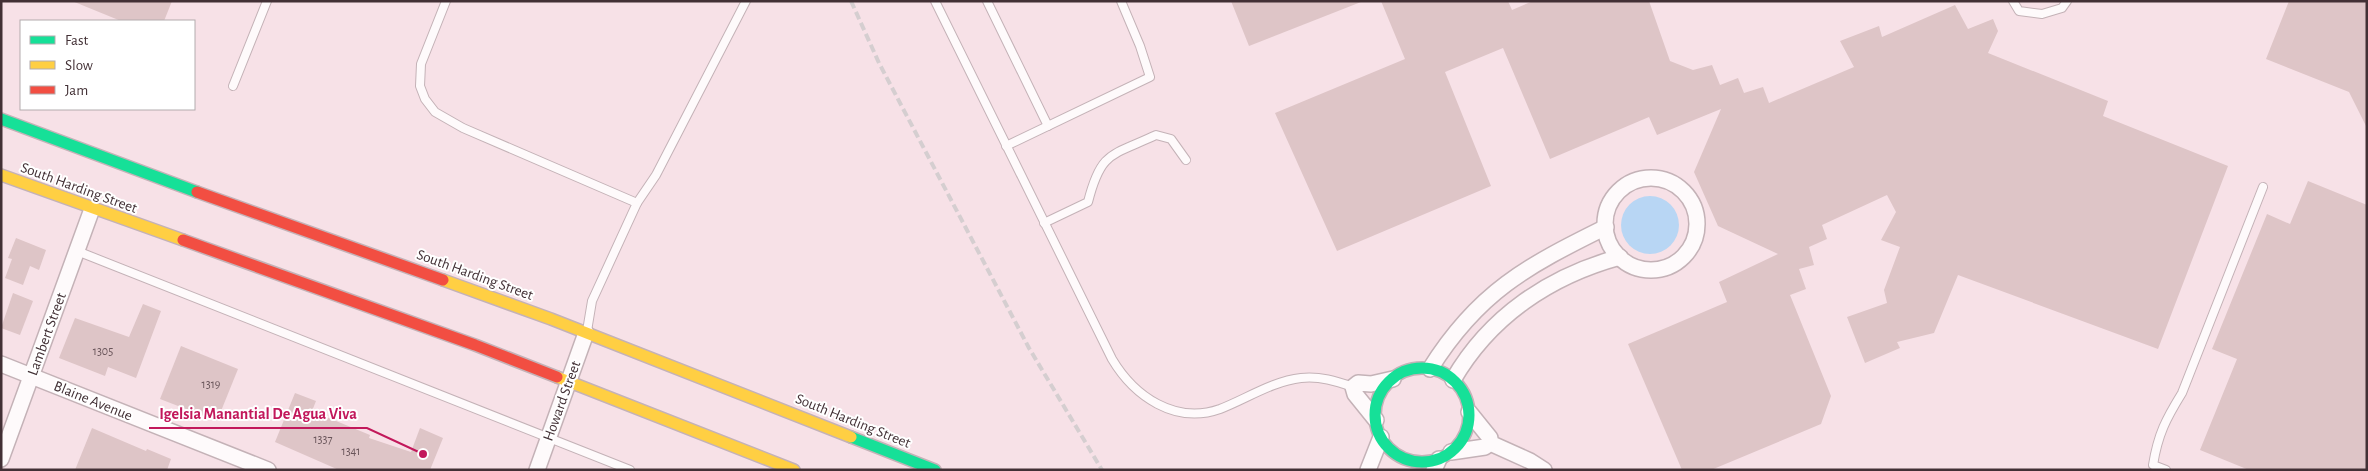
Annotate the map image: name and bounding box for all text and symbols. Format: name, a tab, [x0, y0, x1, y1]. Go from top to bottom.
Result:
legend	[20, 20, 195, 110]
text: Fast	[65, 33, 89, 48]
text: Slow	[65, 58, 93, 73]
text: Jam	[65, 83, 88, 98]
street label: South Harding Street	[19, 160, 139, 216]
street label: South Harding Street	[415, 247, 535, 303]
street label: Lambert Street	[25, 290, 69, 377]
house number: 1305	[93, 345, 113, 357]
street label: Howard Street	[541, 359, 584, 443]
street label: Blaine Avenue	[52, 378, 134, 424]
house number: 1319	[202, 378, 221, 390]
street label: South Harding Street	[793, 391, 913, 451]
callout: Igelsia Manantial De Agua Viva	[149, 397, 367, 428]
text: Igelsia Manantial De Agua Viva	[159, 406, 357, 422]
house number: 1337	[313, 433, 333, 445]
house number: 1341	[342, 445, 360, 457]

